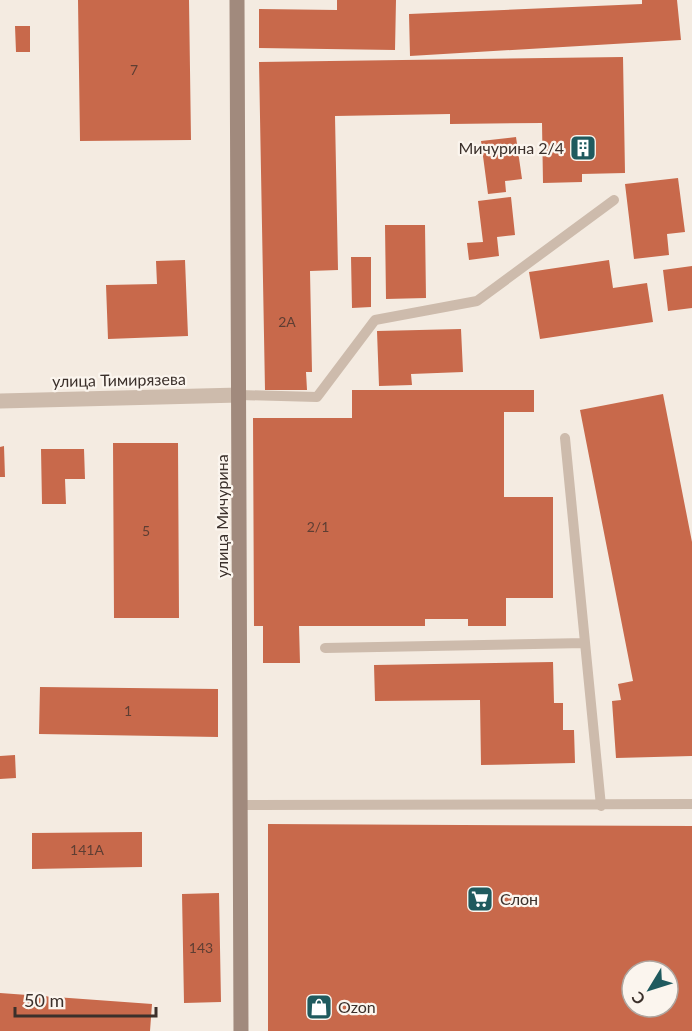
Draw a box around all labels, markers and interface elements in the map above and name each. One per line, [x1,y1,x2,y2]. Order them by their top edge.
house number: 7 [130,61,138,78]
building icon: Мичурина 2/4 [568,133,598,163]
place label: Мичурина 2/4 [459,138,564,157]
house number: 2А [278,313,296,330]
street label: улица Тимирязева [52,369,186,390]
street label: улица Мичурина [212,454,231,578]
house number: 2/1 [307,518,329,535]
house number: 5 [142,522,150,539]
house number: 1 [124,702,132,719]
house number: 141А [70,841,104,858]
supermarket icon: Слон [465,884,495,914]
place label: Слон [500,889,538,908]
house number: 143 [189,939,213,956]
north arrow [620,959,680,1019]
scale bar [15,980,156,1018]
text: С [627,988,649,1009]
text: 50 m [24,989,64,1011]
shop icon: Ozon [304,992,334,1022]
place label: Ozon [338,997,376,1016]

